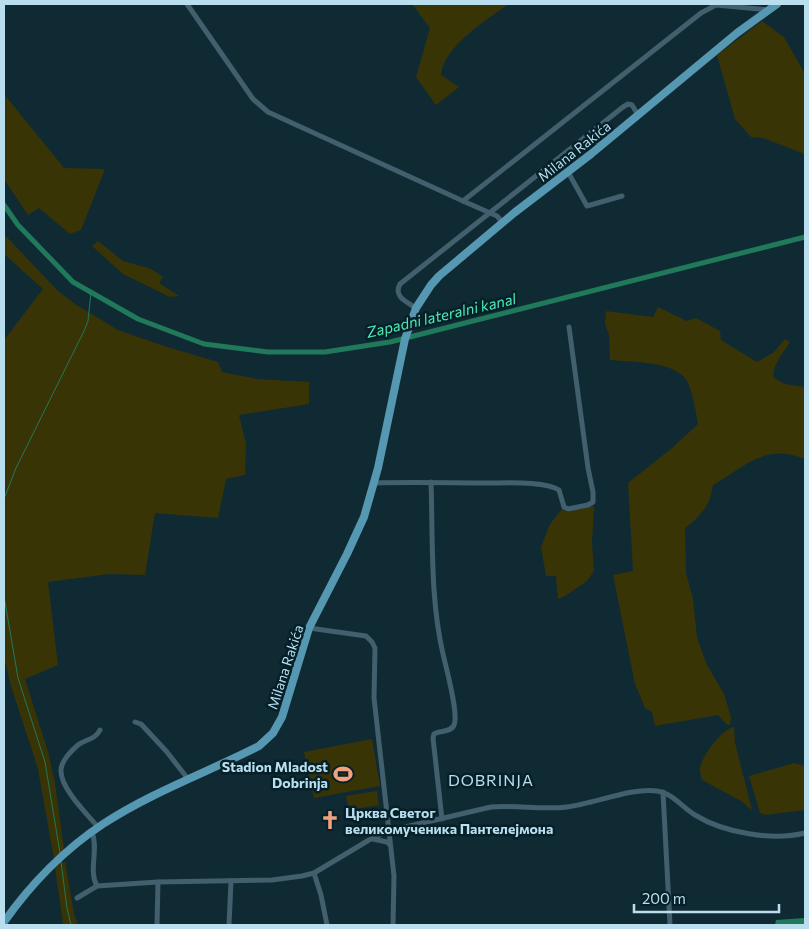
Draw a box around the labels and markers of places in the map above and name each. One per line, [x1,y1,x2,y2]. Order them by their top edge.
place label: Stadion Mladost Dobrinja [222,758,328,791]
sports icon: Stadion Mladost Dobrinja [332,763,354,785]
place label: Црква Светог великомученика Пантелејмона [345,804,553,837]
church icon: Црква Светог великомученика Пантелејмона [319,809,341,831]

